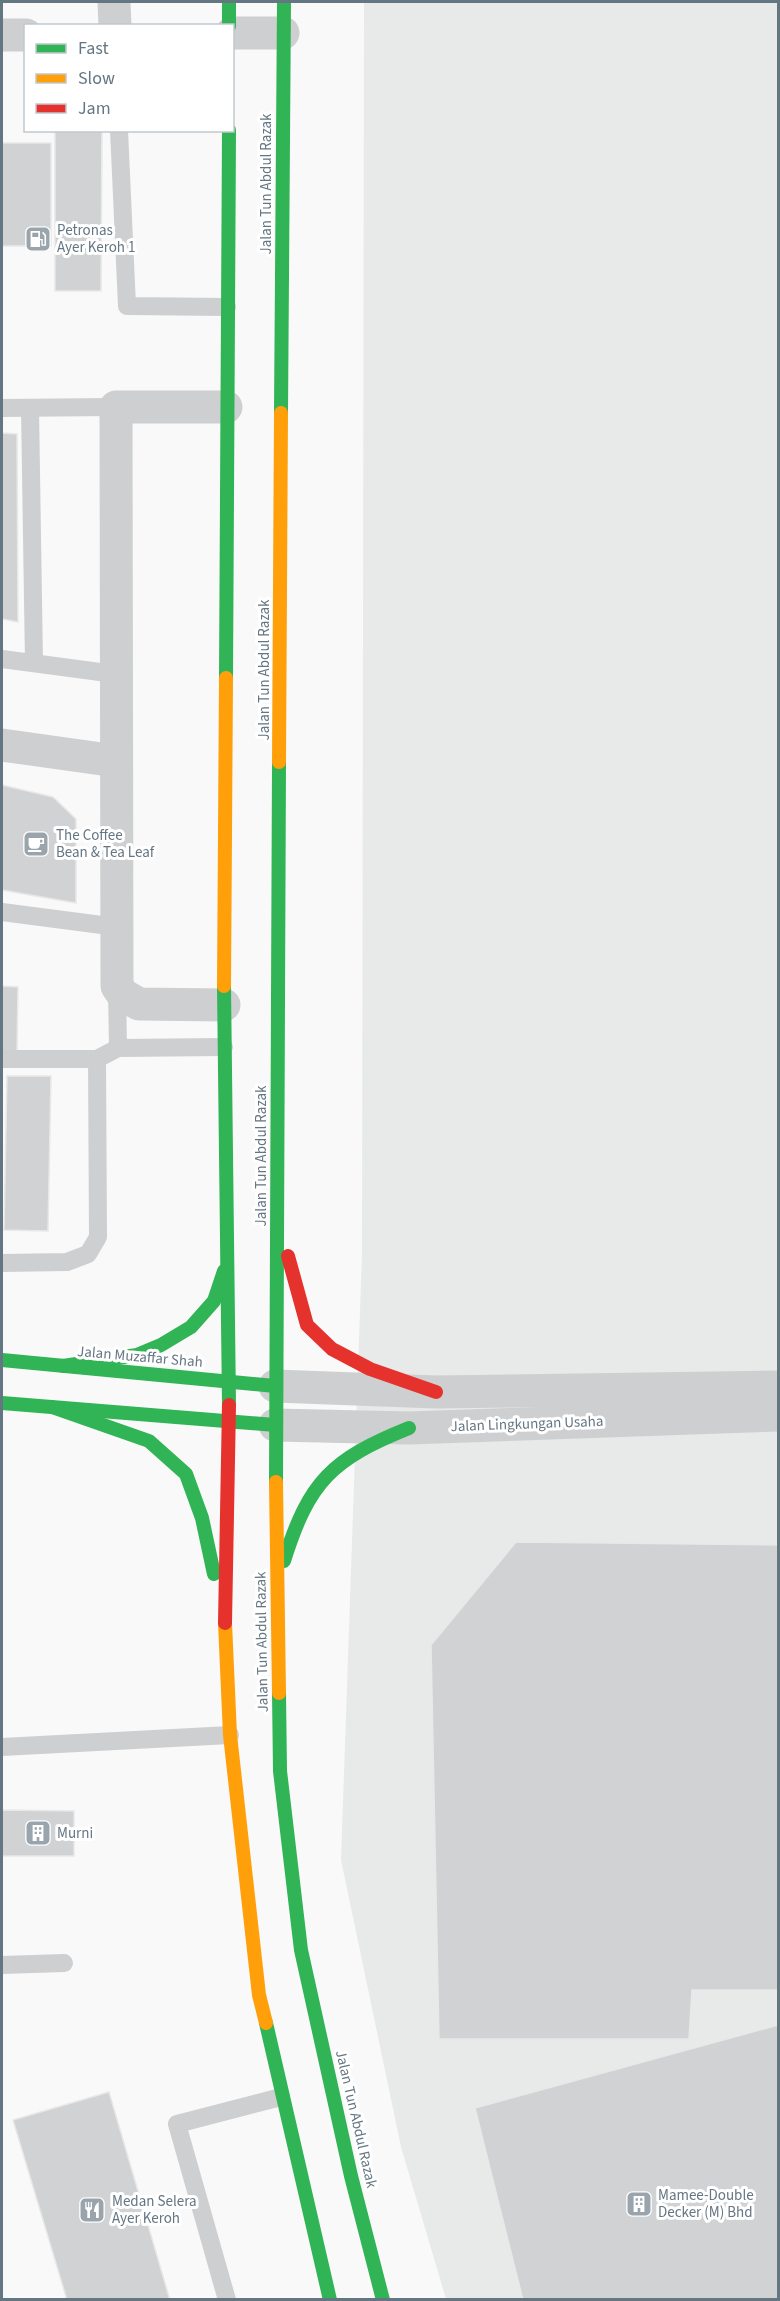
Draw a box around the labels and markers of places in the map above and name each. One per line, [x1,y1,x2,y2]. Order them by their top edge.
place label: Petronas Ayer Keroh 1 [57,220,135,258]
fuel station icon: Petronas Ayer Keroh 1 [23,224,53,254]
place label: The Coffee Bean & Tea Leaf [56,825,155,863]
cafe icon: The Coffee Bean & Tea Leaf [21,829,51,859]
building icon: Murni [23,1818,53,1848]
place label: Murni [57,1823,93,1844]
place label: Mamee-Double Decker (M) Bhd [658,2185,754,2223]
building icon: Mamee-Double Decker (M) Bhd [624,2189,654,2219]
place label: Medan Selera Ayer Keroh [112,2191,197,2229]
restaurant icon: Medan Selera Ayer Keroh [77,2195,107,2225]

